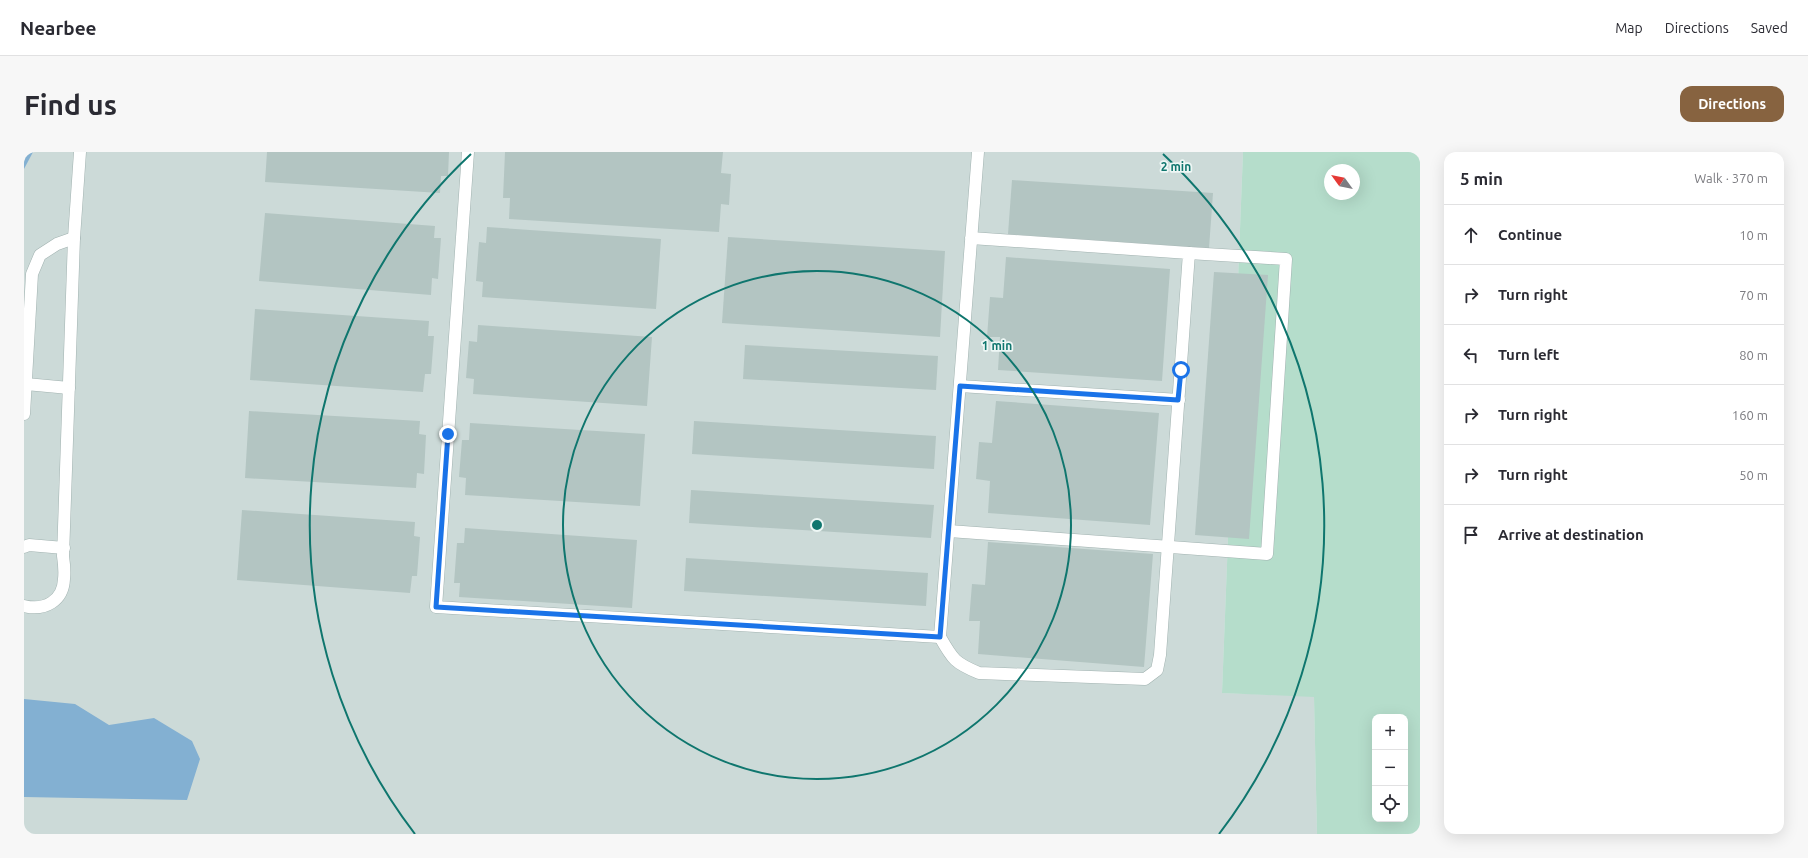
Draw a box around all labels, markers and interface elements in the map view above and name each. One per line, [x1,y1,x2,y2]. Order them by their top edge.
text: Nearbee [20,17,97,39]
text: Map [1615,20,1643,36]
text: Directions [1665,20,1729,36]
text: Saved [1751,20,1788,36]
button: Directions [1680,86,1784,122]
text: Find us [24,89,117,120]
text: 2 min [1161,160,1191,173]
north arrow [1324,164,1360,200]
text: 5 min [1460,169,1503,188]
text: Walk · 370 m [1694,171,1768,185]
icon: ahead [1460,224,1482,246]
text: Continue [1498,226,1562,243]
text: 10 m [1739,228,1768,242]
icon: right [1460,284,1482,306]
text: Turn right [1498,286,1568,303]
text: 70 m [1739,288,1768,302]
text: 1 min [982,339,1012,352]
icon: left [1460,344,1482,366]
text: Turn left [1498,346,1559,363]
text: 80 m [1739,348,1768,362]
route start [1172,361,1190,379]
icon: right [1460,404,1482,426]
text: Turn right [1498,406,1568,423]
text: 160 m [1732,408,1768,422]
route end [439,425,457,443]
icon: right [1460,464,1482,486]
text: Turn right [1498,466,1568,483]
text: 50 m [1739,468,1768,482]
centre of rings [810,518,824,532]
icon: arrive [1460,524,1482,546]
text: Arrive at destination [1498,526,1644,543]
map controls [1372,714,1408,822]
button: + [1372,714,1408,750]
button: − [1372,750,1408,786]
button: locate [1372,786,1408,822]

